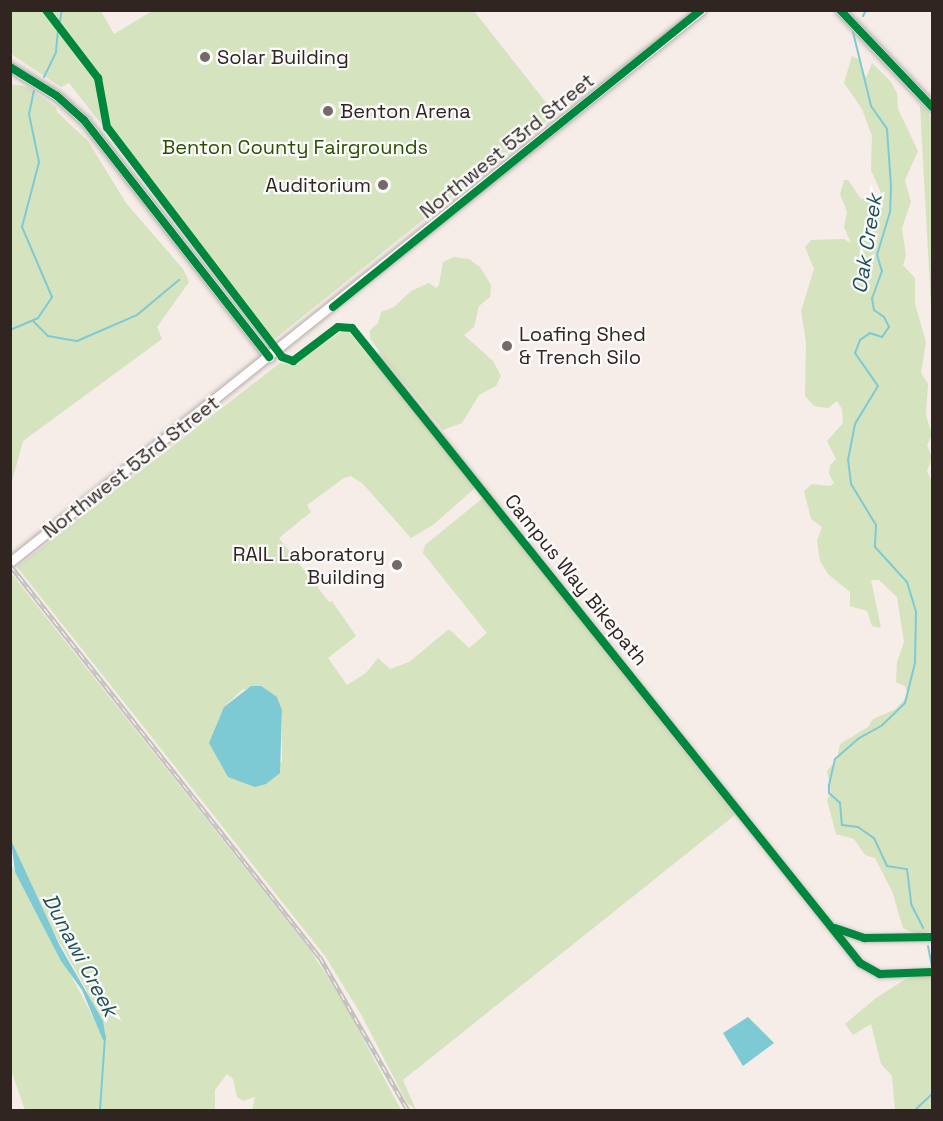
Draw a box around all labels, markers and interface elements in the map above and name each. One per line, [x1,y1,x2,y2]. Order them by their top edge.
place label: Solar Building [217,45,349,69]
marker: Solar Building [198,50,212,64]
street label: Northwest 53rd Street [415,68,599,224]
place label: Benton Arena [340,99,471,123]
marker: Benton Arena [321,104,335,118]
park label: Benton County Fairgrounds [162,135,428,159]
place label: Auditorium [265,173,371,197]
marker: Auditorium [376,178,390,192]
water label: Oak Creek [847,193,887,295]
place label: Loafing Shed & Trench Silo [519,322,646,369]
marker: Loafing Shed & Trench Silo [500,339,514,353]
street label: Northwest 53rd Street [38,391,224,543]
street label: Campus Way Bikepath [499,489,653,671]
place label: RAIL Laboratory Building [232,542,385,589]
marker: RAIL Laboratory Building [390,558,404,572]
water label: Dunawi Creek [37,889,123,1021]

